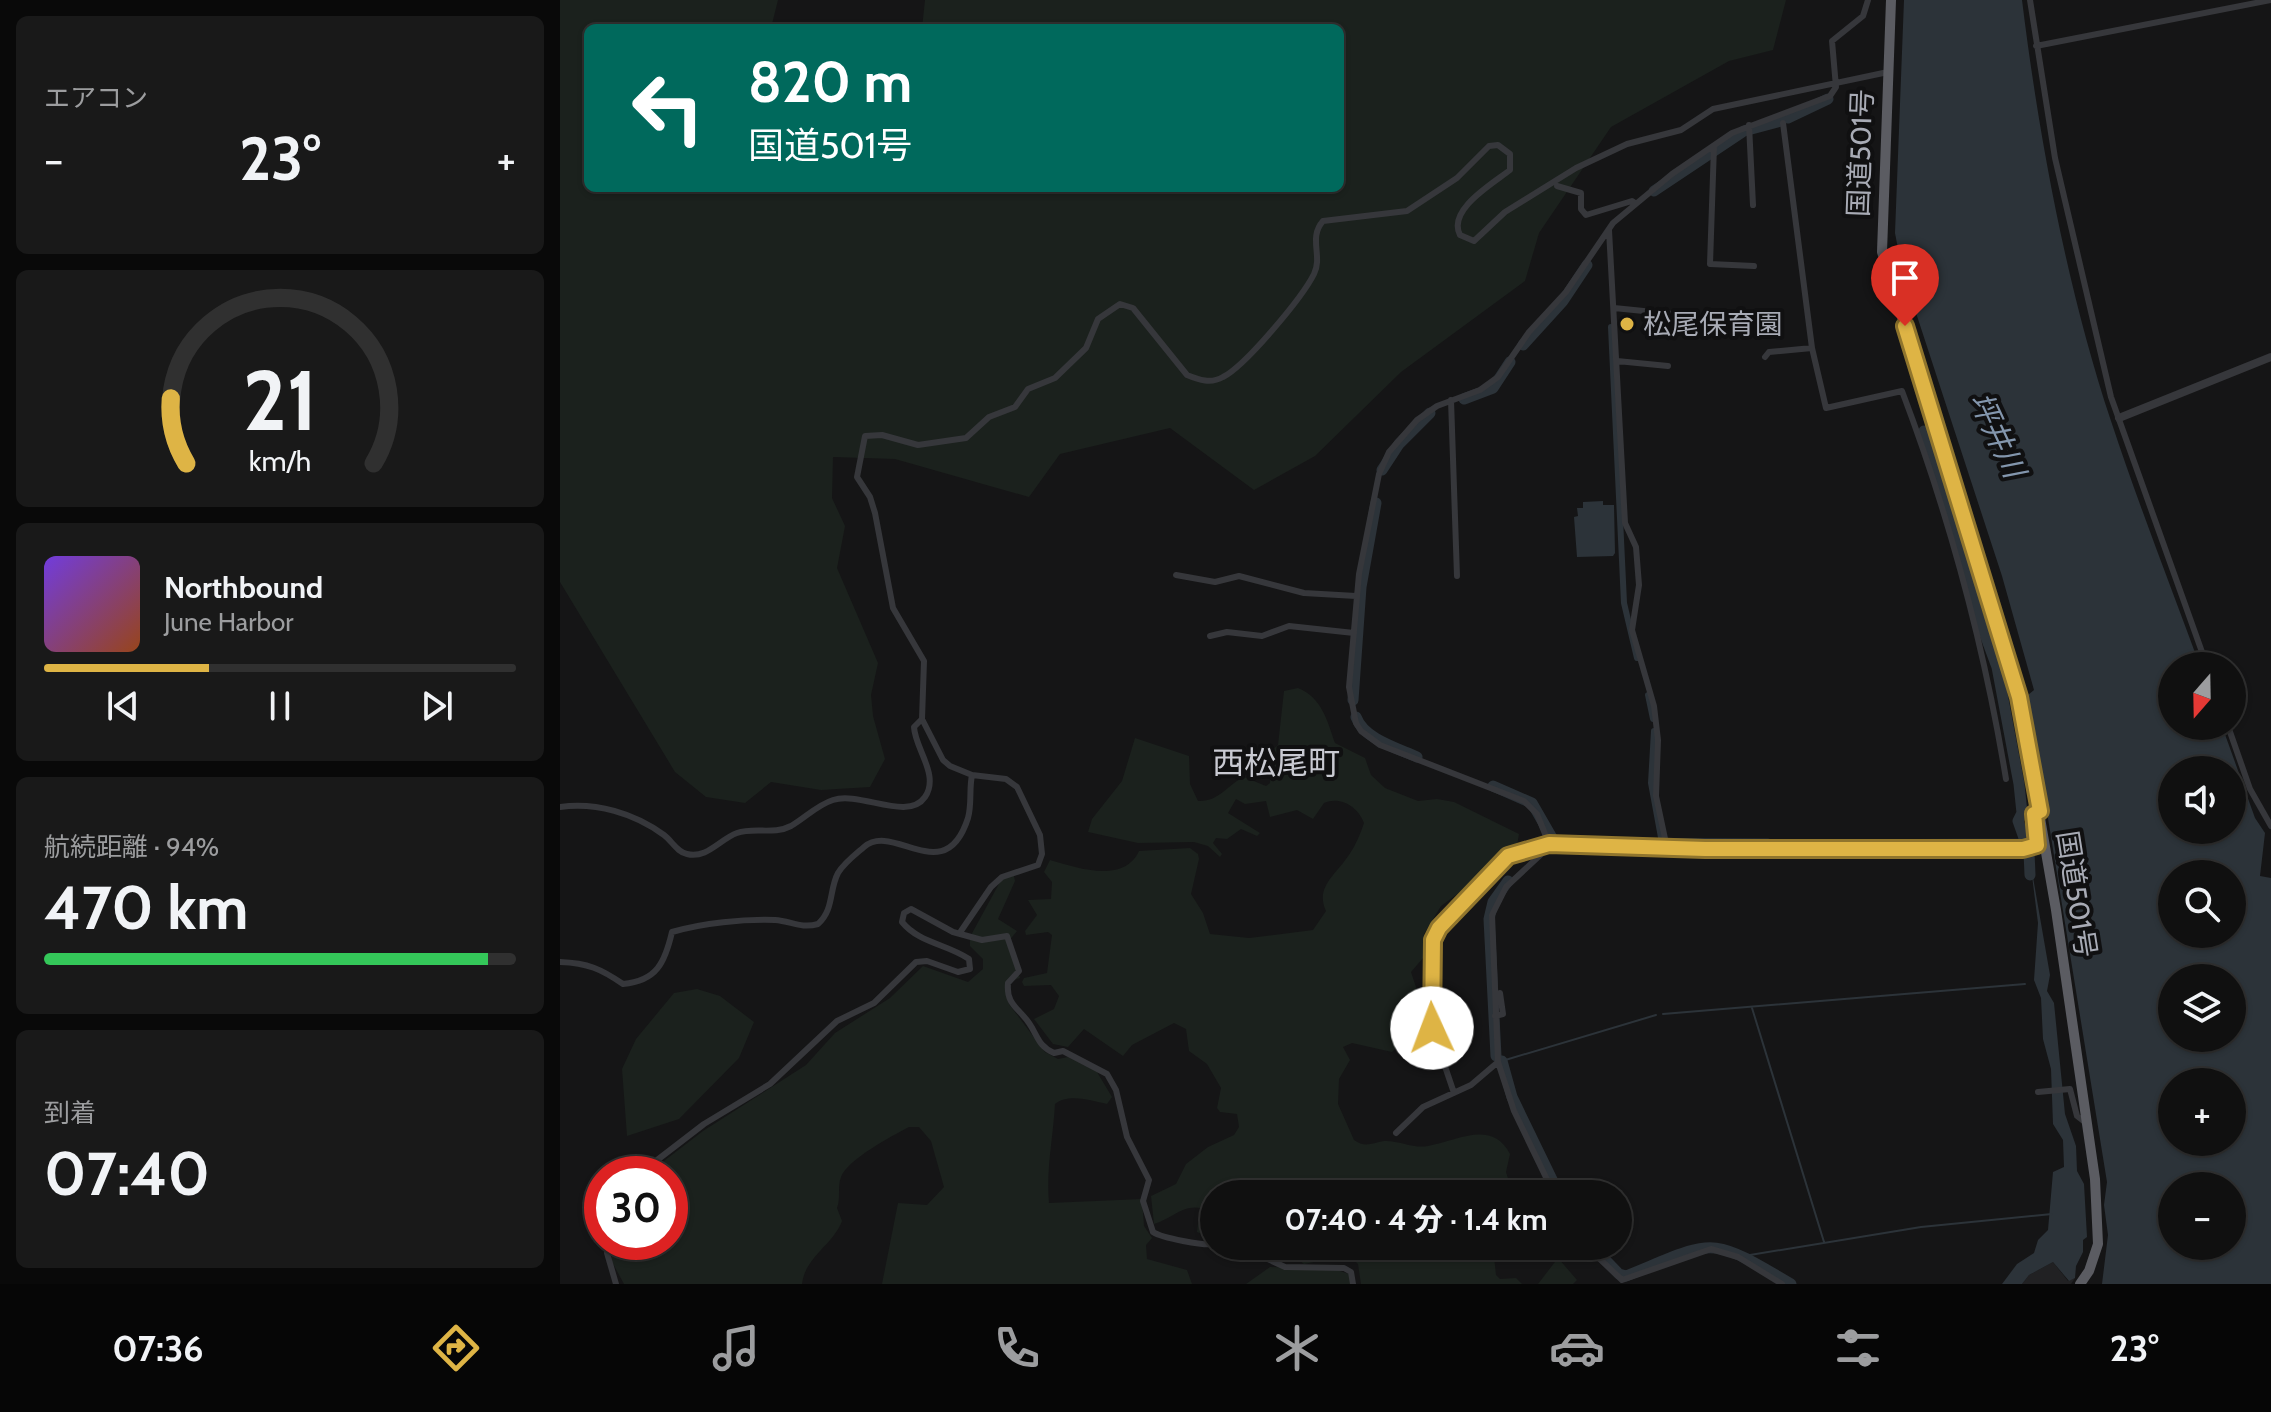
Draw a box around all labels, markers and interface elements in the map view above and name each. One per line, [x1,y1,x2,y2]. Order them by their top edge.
text: 820 m [748,48,912,116]
icon: left [616,56,720,160]
text: エアコン [44,82,148,114]
street label: 国道501号 [1841,89,1879,217]
text: 23° [239,122,321,195]
text: 国道501号 [748,123,912,167]
text: − [44,133,63,186]
text: + [497,133,516,186]
pin [1871,244,1939,326]
icon: arrive [1883,256,1927,300]
place label: 松尾保育園 [1643,307,1783,341]
marker: 松尾保育園 [1618,315,1636,333]
text: 21 [243,350,317,451]
water label: 坪井川 [1962,386,2035,486]
text: km/h [249,444,311,479]
text: Northbound [164,569,323,606]
text: June Harbor [164,606,293,638]
north arrow [2158,652,2246,740]
map controls [2158,652,2246,1260]
icon: previous [101,684,145,728]
icon: pause [258,684,302,728]
icon: next [415,684,459,728]
district label: 西松尾町 [1212,743,1340,782]
button: sound [2158,756,2246,844]
street label: 国道501号 [2050,828,2104,960]
text: 航続距離 · 94% [44,831,219,863]
button: search [2158,860,2246,948]
text: 470 km [44,871,248,944]
button: layers [2158,964,2246,1052]
position arrow [1390,986,1474,1070]
button: + [2158,1068,2246,1156]
text: 到着 [44,1097,96,1129]
text: 07:40 [44,1137,210,1210]
speed limit sign: 30 [584,1156,688,1260]
button: − [2158,1172,2246,1260]
text: 07:40 · 4 分 · 1.4 km [1285,1201,1547,1238]
icon: directions [428,1320,484,1376]
icon: music [708,1320,764,1376]
icon: phone [989,1320,1045,1376]
icon: climate [1269,1320,1325,1376]
icon: car [1549,1320,1605,1376]
icon: filters [1830,1320,1886,1376]
text: 07:36 [112,1326,204,1370]
text: 23° [2110,1326,2159,1370]

